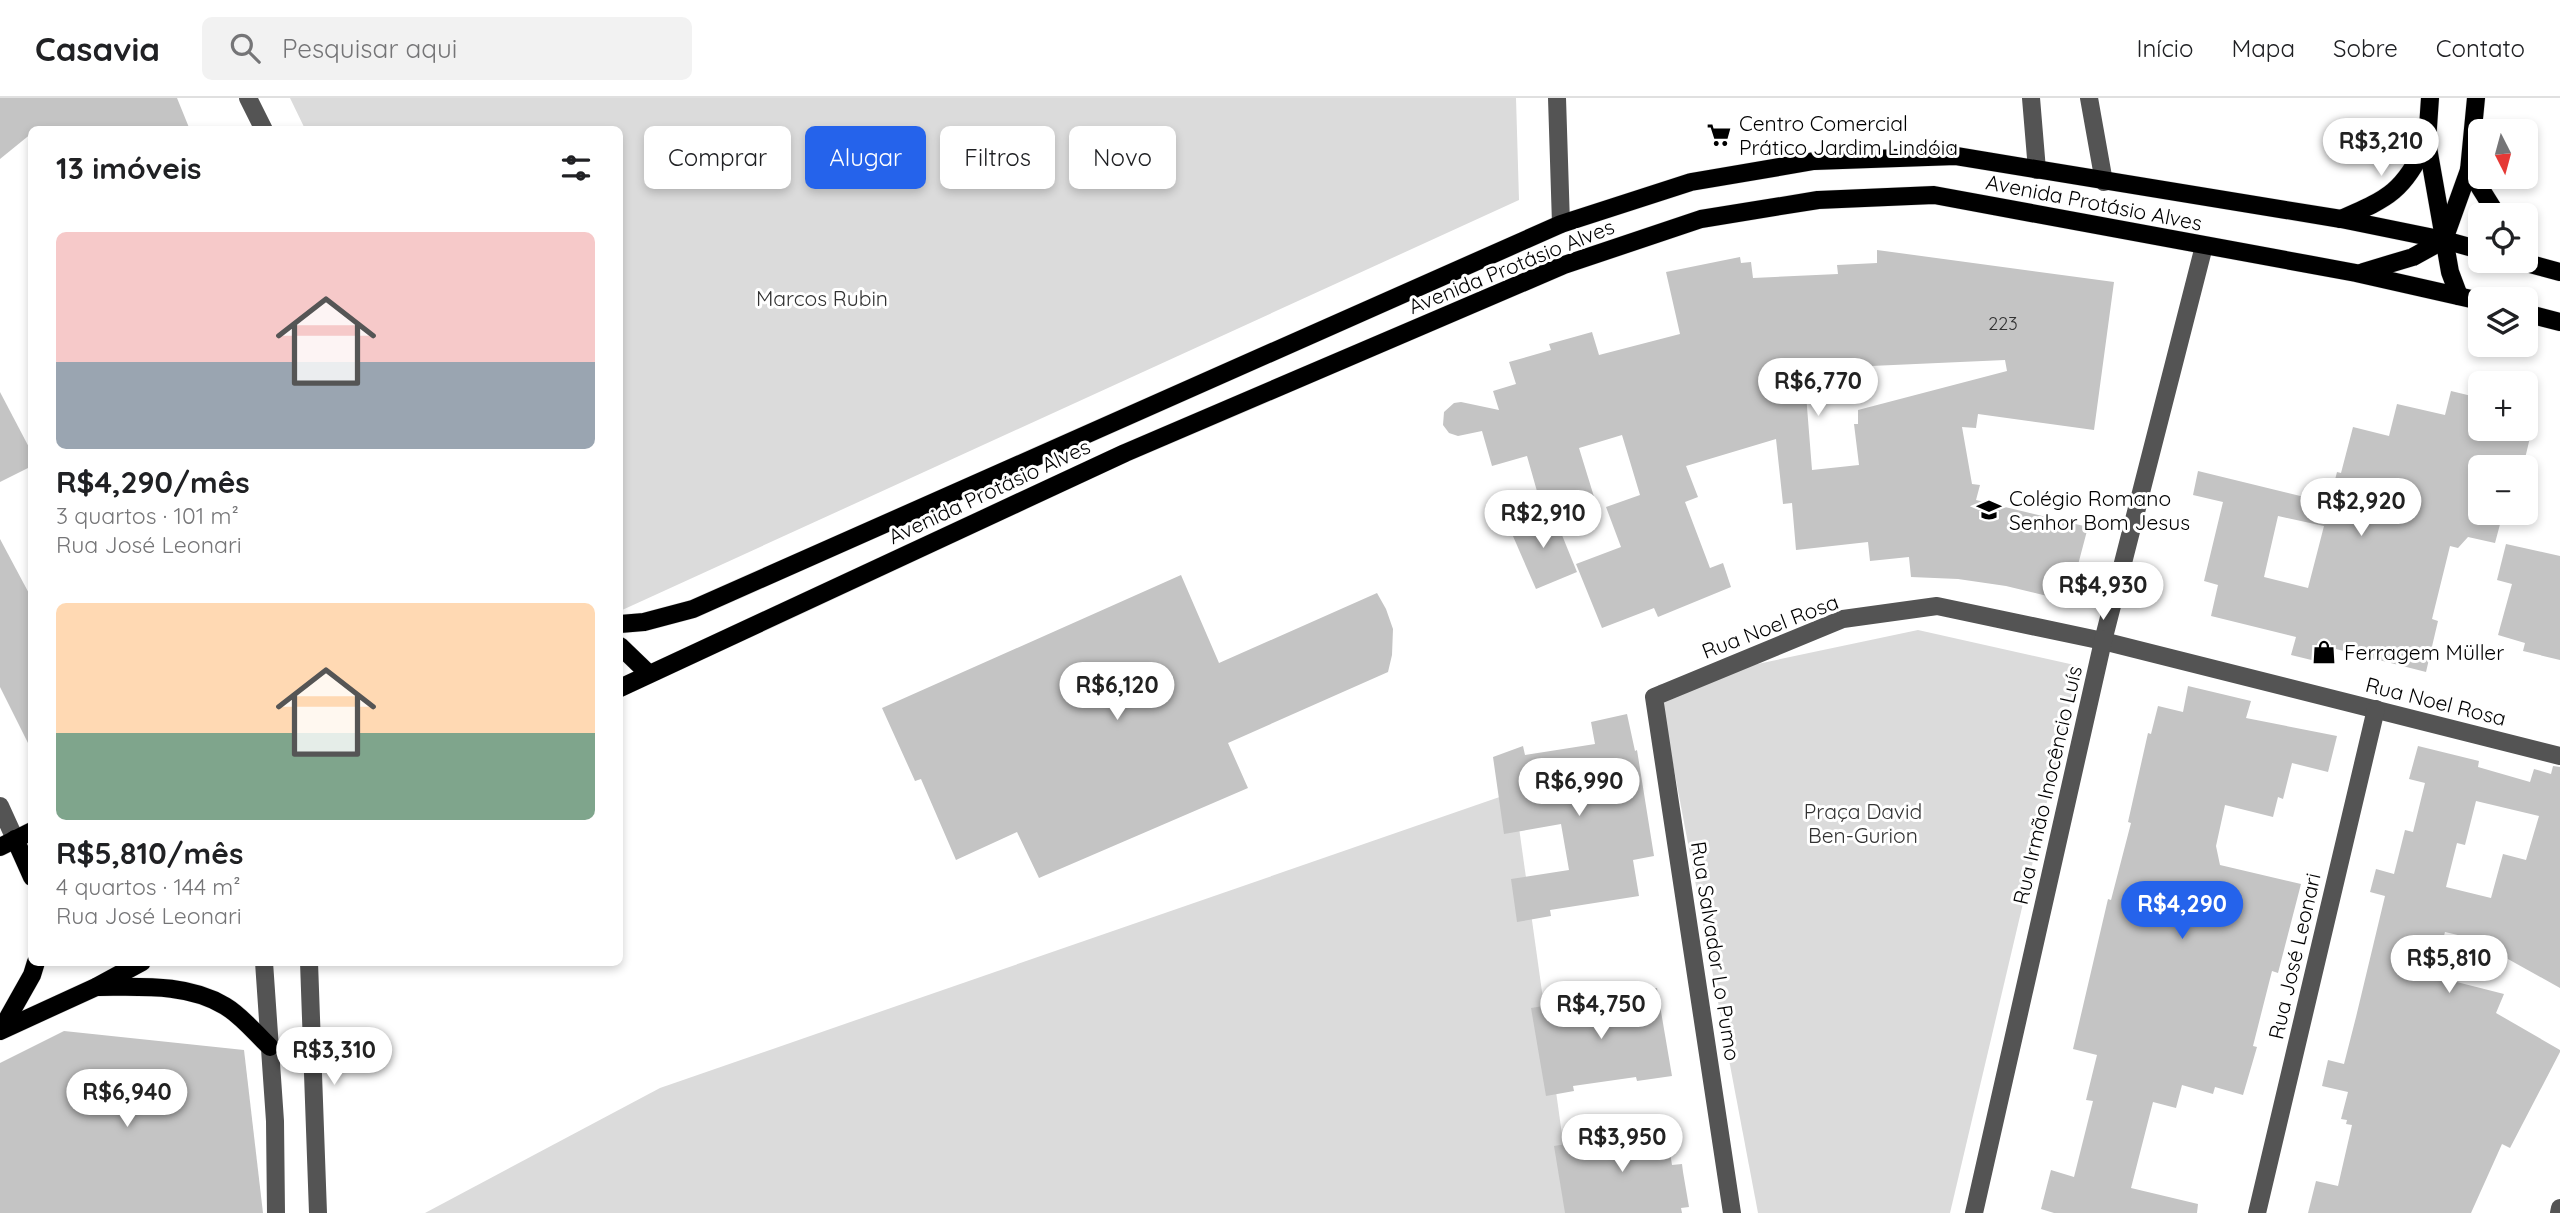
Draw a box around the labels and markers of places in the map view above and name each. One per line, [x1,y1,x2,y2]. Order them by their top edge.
place label: Centro Comercial Prático Jardim Lindóia [1739,110,1958,160]
pin: R$3,210 [2316,118,2446,178]
supermarket icon: Centro Comercial Prático Jardim Lindóia [1705,121,1733,149]
pin: R$6,770 [1753,358,1883,418]
pin: R$2,920 [2296,478,2426,538]
place label: Colégio Romano Senhor Bom Jesus [2009,485,2190,535]
pin: R$2,910 [1478,490,1608,550]
school or university icon: Colégio Romano Senhor Bom Jesus [1975,496,2003,524]
pin: R$4,930 [2038,562,2168,622]
shop icon: Ferragem Müller [2310,638,2338,666]
place label: Ferragem Müller [2344,639,2504,665]
pin: R$6,120 [1052,662,1182,722]
pin: R$6,990 [1514,758,1644,818]
pin: R$4,290 [2117,882,2247,941]
pin: R$5,810 [2384,936,2514,995]
pin: R$4,750 [1536,982,1666,1041]
pin: R$3,310 [269,1028,399,1087]
pin: R$6,940 [62,1070,192,1129]
pin: R$3,950 [1557,1114,1687,1174]

